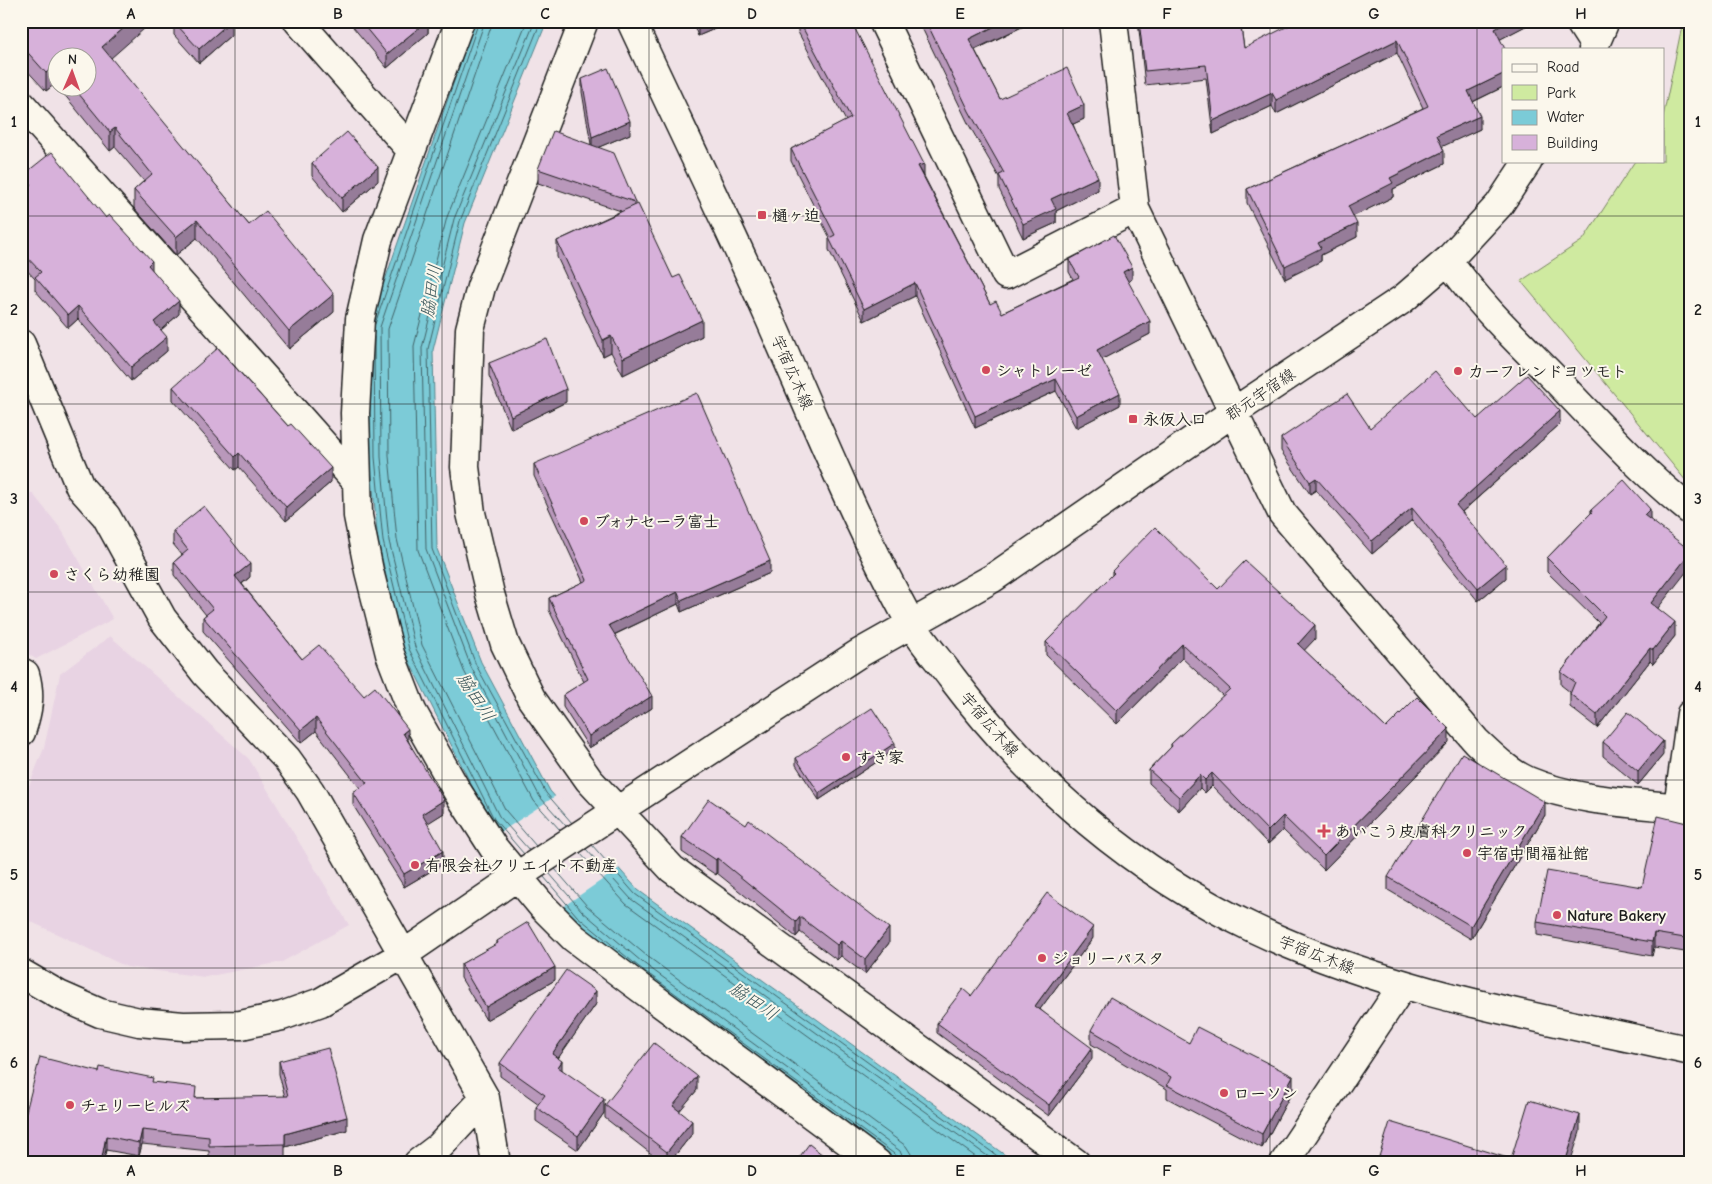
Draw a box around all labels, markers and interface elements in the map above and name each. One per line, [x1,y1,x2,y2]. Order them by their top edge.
text: A [127,5,136,23]
text: B [333,5,343,23]
text: C [540,5,550,23]
text: D [747,5,757,23]
text: E [955,5,965,23]
text: F [1162,5,1172,23]
text: G [1368,5,1380,23]
text: H [1575,5,1587,23]
north arrow [48,48,98,98]
legend [1502,48,1664,162]
text: N [68,51,77,68]
text: Road [1547,58,1579,76]
text: Park [1547,84,1576,102]
text: Water [1547,108,1584,126]
text: 1 [11,113,17,131]
text: 1 [1695,113,1701,131]
text: Building [1547,134,1598,152]
place label: 樋ヶ迫 [772,207,820,225]
marker: 樋ヶ迫 [756,209,768,221]
water label: 脇田川 [417,263,446,319]
text: 2 [10,301,18,319]
text: 2 [1694,301,1702,319]
street label: 宇宿広木線 [768,332,817,413]
place label: シャトレーゼ [996,362,1092,380]
place label: カーフレンドヨツモト [1468,363,1627,381]
marker: シャトレーゼ [980,364,992,376]
street label: 郡元宇宿線 [1222,365,1299,425]
marker: カーフレンドヨツモト [1452,365,1464,377]
place label: 永仮入口 [1143,411,1207,429]
marker: 永仮入口 [1127,413,1139,425]
text: 3 [10,490,18,508]
text: 3 [1694,490,1702,508]
place label: ブォナセーラ富士 [594,513,719,531]
marker: ブォナセーラ富士 [578,515,590,527]
place label: さくら幼稚園 [64,566,160,584]
marker: さくら幼稚園 [48,568,60,580]
water label: 脇田川 [452,669,499,726]
text: 4 [10,678,18,696]
text: 4 [1694,678,1702,696]
street label: 宇宿広木線 [956,689,1022,761]
place label: すき家 [856,749,904,767]
marker: すき家 [840,751,852,763]
place label: あいこう皮膚科クリニック [1335,823,1527,841]
marker: あいこう皮膚科クリニック [1317,824,1331,838]
place label: 宇宿中間福祉館 [1477,845,1589,863]
marker: 宇宿中間福祉館 [1461,847,1473,859]
place label: 有限会社クリエイト不動産 [425,857,617,875]
marker: 有限会社クリエイト不動産 [409,859,421,871]
text: 5 [10,866,18,884]
text: 5 [1694,866,1702,884]
place label: Nature Bakery [1567,907,1666,925]
marker: Nature Bakery [1551,909,1563,921]
street label: 宇宿広木線 [1276,932,1357,978]
place label: ジョリーパスタ [1052,950,1164,968]
marker: ジョリーパスタ [1036,952,1048,964]
water label: 脇田川 [725,978,782,1025]
text: 6 [10,1054,18,1072]
text: 6 [1694,1054,1702,1072]
place label: ローソン [1234,1085,1298,1103]
marker: ローソン [1218,1087,1230,1099]
place label: チェリーヒルズ [80,1097,190,1115]
marker: チェリーヒルズ [64,1099,76,1111]
text: A [127,1162,136,1180]
text: B [333,1162,343,1180]
text: C [540,1162,550,1180]
text: D [747,1162,757,1180]
text: E [955,1162,965,1180]
text: F [1162,1162,1172,1180]
text: G [1368,1162,1380,1180]
text: H [1575,1162,1587,1180]

